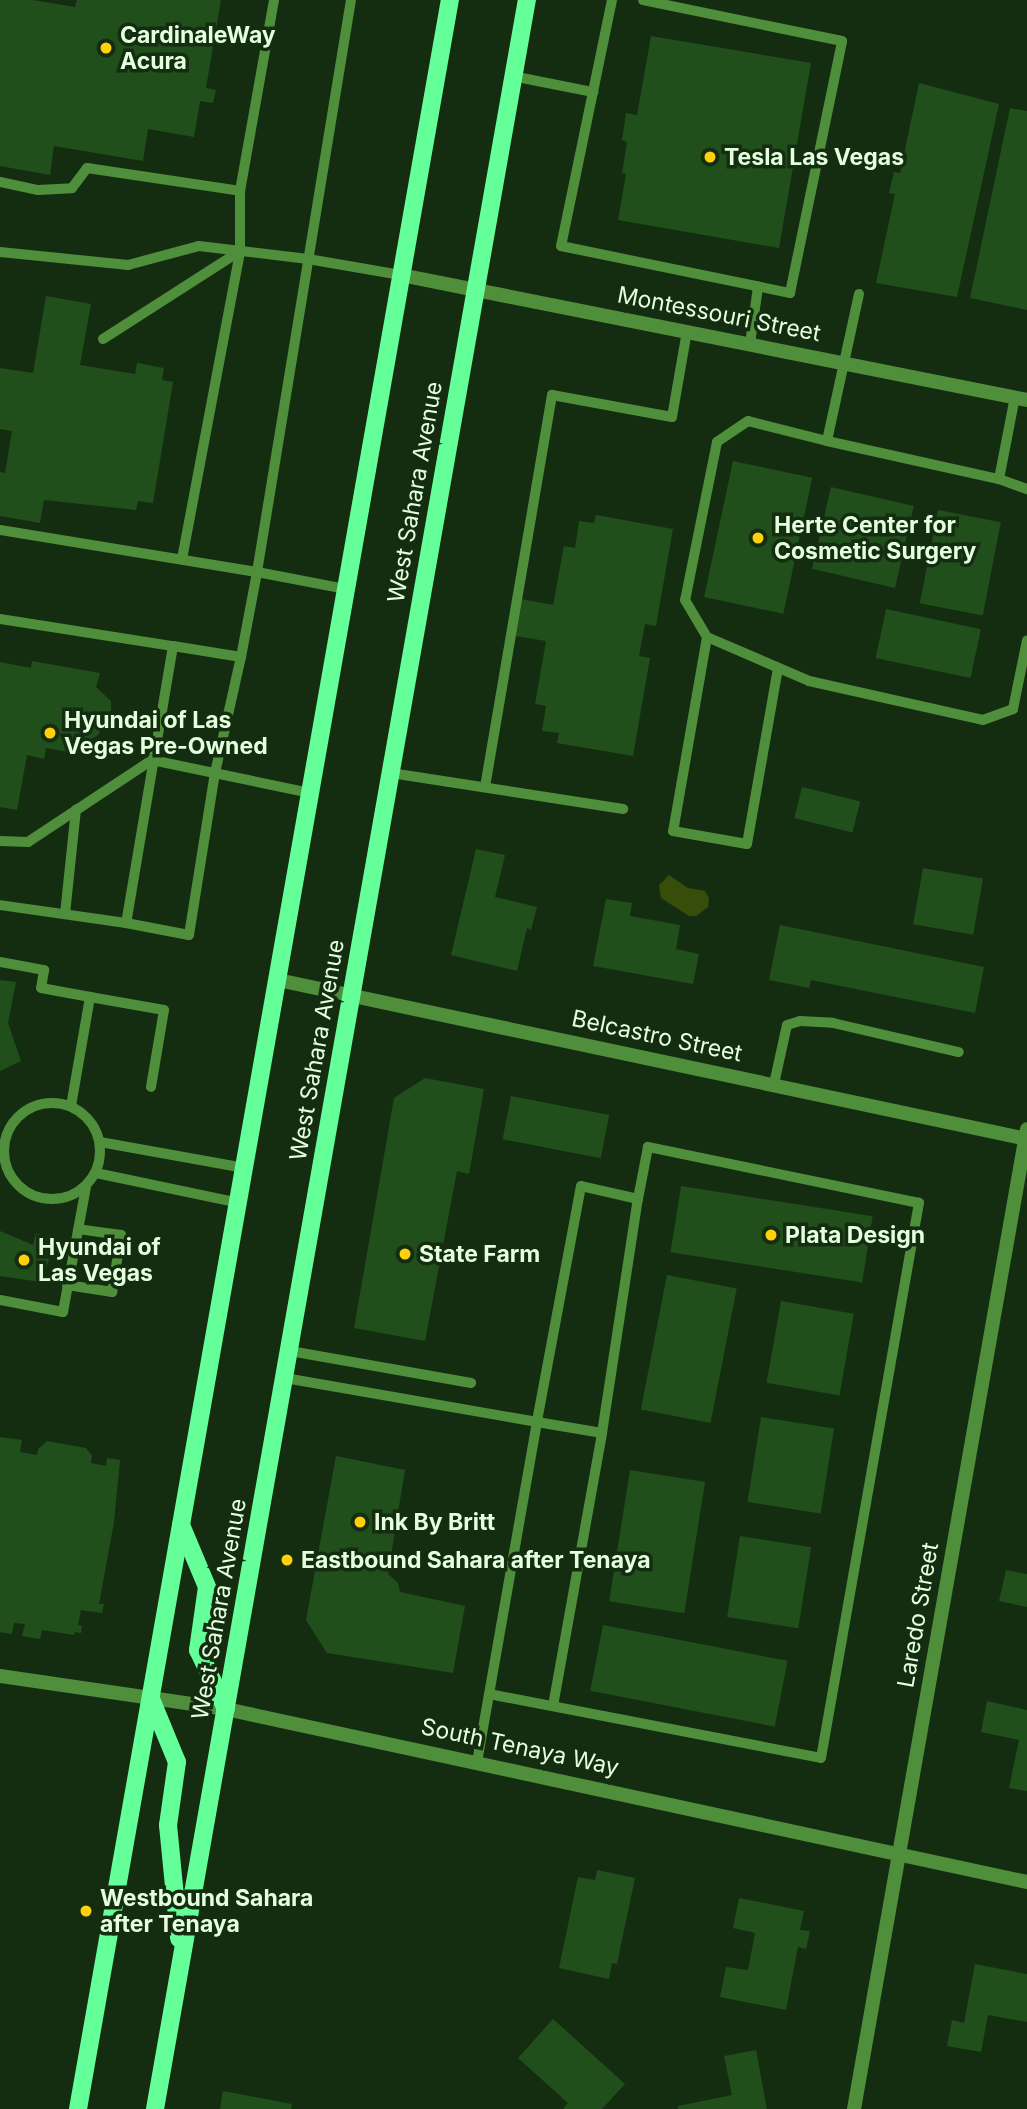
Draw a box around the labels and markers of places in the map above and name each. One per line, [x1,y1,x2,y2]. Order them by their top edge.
place label: CardinaleWay Acura [120,21,276,75]
marker: CardinaleWay Acura [98,40,114,56]
place label: Tesla Las Vegas [724,143,904,171]
marker: Tesla Las Vegas [702,149,718,165]
place label: Herte Center for Cosmetic Surgery [774,511,976,565]
marker: Herte Center for Cosmetic Surgery [748,528,768,548]
place label: Hyundai of Las Vegas Pre-Owned [64,706,268,760]
marker: Hyundai of Las Vegas Pre-Owned [42,725,58,741]
place label: Plata Design [785,1221,925,1249]
marker: Plata Design [763,1227,779,1243]
place label: Hyundai of Las Vegas [38,1233,161,1287]
place label: State Farm [419,1240,540,1268]
marker: State Farm [397,1246,413,1262]
marker: Hyundai of Las Vegas [16,1252,32,1268]
place label: Ink By Britt [374,1508,495,1536]
marker: Ink By Britt [352,1514,368,1530]
place label: Eastbound Sahara after Tenaya [301,1546,651,1574]
marker: Eastbound Sahara after Tenaya [279,1552,295,1568]
place label: Westbound Sahara after Tenaya [100,1884,313,1938]
marker: Westbound Sahara after Tenaya [78,1903,94,1919]

